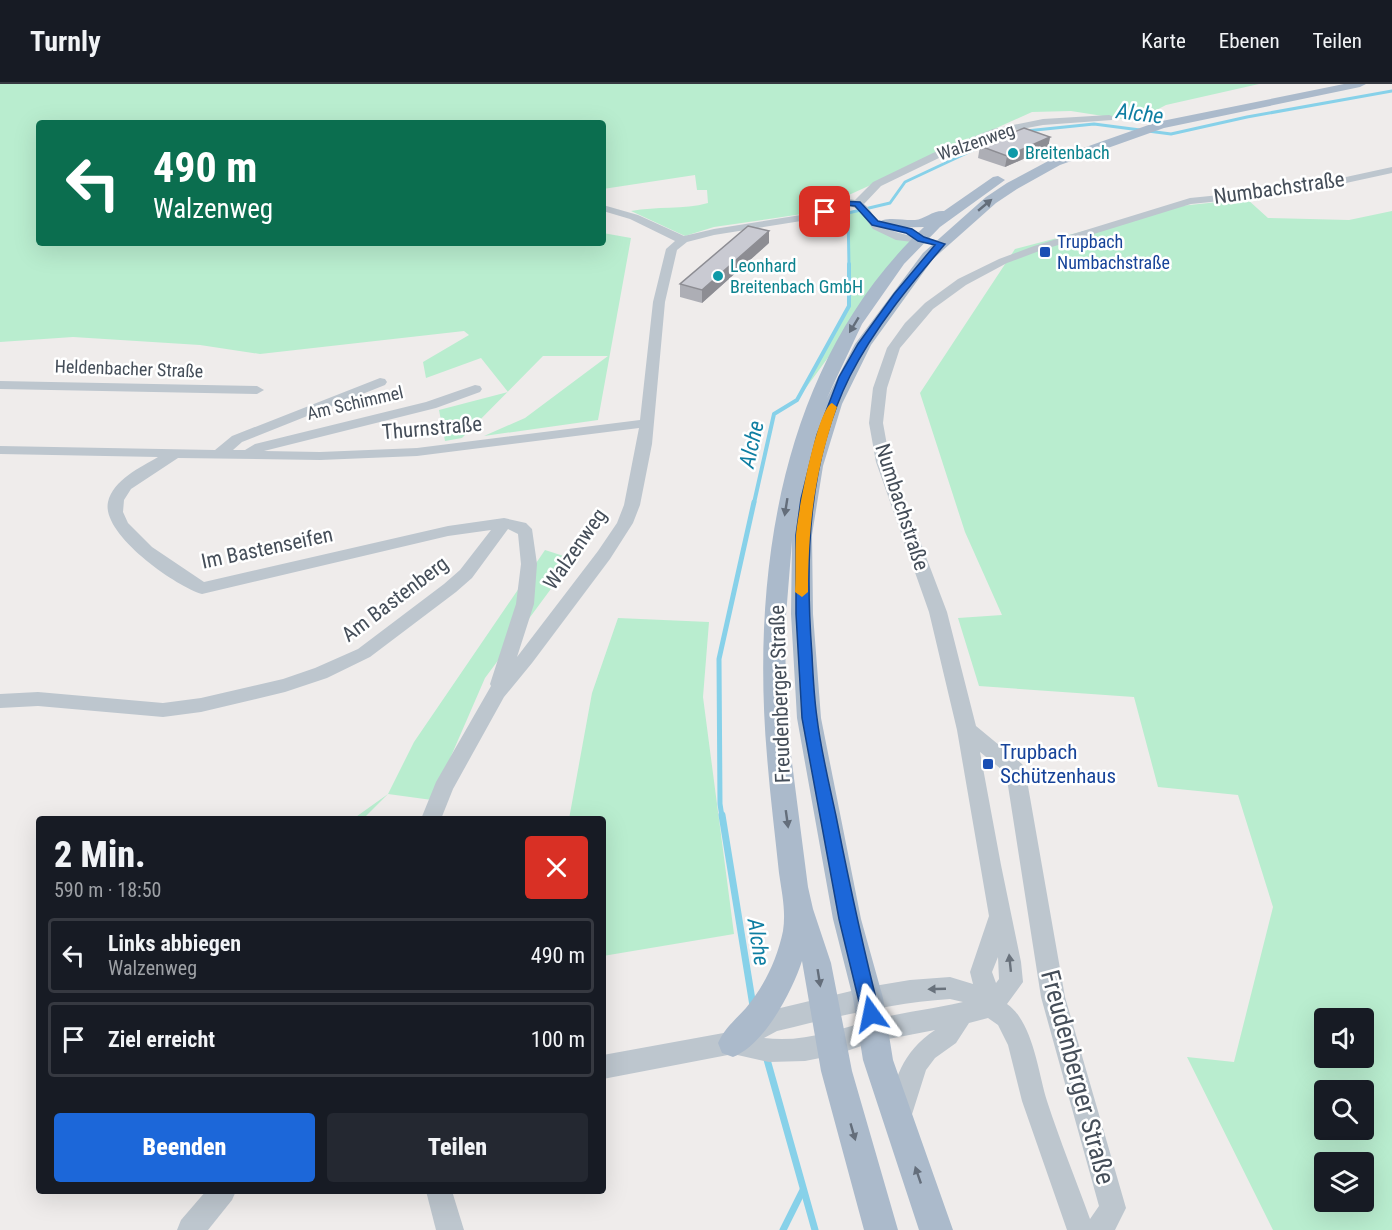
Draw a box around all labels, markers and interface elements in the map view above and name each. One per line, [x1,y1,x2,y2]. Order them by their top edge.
text: Turnly [30,25,101,58]
text: Karte [1141,29,1186,53]
text: Ebenen [1219,29,1280,53]
text: Teilen [1313,29,1362,53]
water label: Alche [1114,98,1165,129]
street label: Walzenweg [935,119,1017,164]
place label: Breitenbach [1025,142,1110,163]
text: 490 m [153,143,258,192]
icon: left [54,144,132,222]
marker: Breitenbach [1006,146,1020,160]
street label: Numbachstraße [1212,167,1346,209]
pin [799,186,850,237]
text: Walzenweg [153,193,273,225]
icon: arrive [808,195,841,228]
one-way arrow [977,199,993,212]
place label: Trupbach Numbachstraße [1057,231,1170,273]
marker: Trupbach Numbachstraße [1038,245,1052,259]
place label: Leonhard Breitenbach GmbH [730,255,863,297]
marker: Leonhard Breitenbach GmbH [711,269,725,283]
one-way arrow [848,317,859,333]
street label: Heldenbacher Straße [54,355,204,382]
street label: Am Schimmel [305,381,405,424]
street label: Thurnstraße [381,412,483,444]
water label: Alche [734,418,769,471]
street label: Numbachstraße [870,441,934,574]
one-way arrow [782,498,791,517]
street label: Walzenweg [538,504,612,594]
street label: Im Bastenseifen [199,522,335,574]
street label: Am Bastenberg [337,551,453,647]
street label: Freudenberger Straße [765,604,795,783]
place label: Trupbach Schützenhaus [1000,740,1116,788]
marker: Trupbach Schützenhaus [981,757,995,771]
one-way arrow [782,809,791,828]
text: 2 Min. [54,834,146,876]
button: close [525,836,588,899]
text: 590 m · 18:50 [54,878,161,902]
water label: Alche [742,916,775,967]
text: Links abbiegen [108,931,241,956]
icon: left [57,939,90,972]
text: 490 m [531,943,585,968]
one-way arrow [1005,954,1015,973]
text: Walzenweg [108,956,197,980]
street label: Freudenberger Straße [1035,967,1121,1187]
one-way arrow [815,969,824,988]
position arrow [839,982,903,1046]
one-way arrow [928,984,947,993]
map controls [1314,1008,1374,1212]
button: sound [1314,1008,1374,1068]
icon: arrive [57,1023,90,1056]
text: Ziel erreicht [108,1027,215,1052]
text: 100 m [531,1027,585,1052]
button: search [1314,1080,1374,1140]
button: Beenden [54,1113,315,1182]
button: Teilen [327,1113,588,1182]
one-way arrow [849,1122,859,1141]
button: layers [1314,1152,1374,1212]
one-way arrow [912,1166,922,1184]

